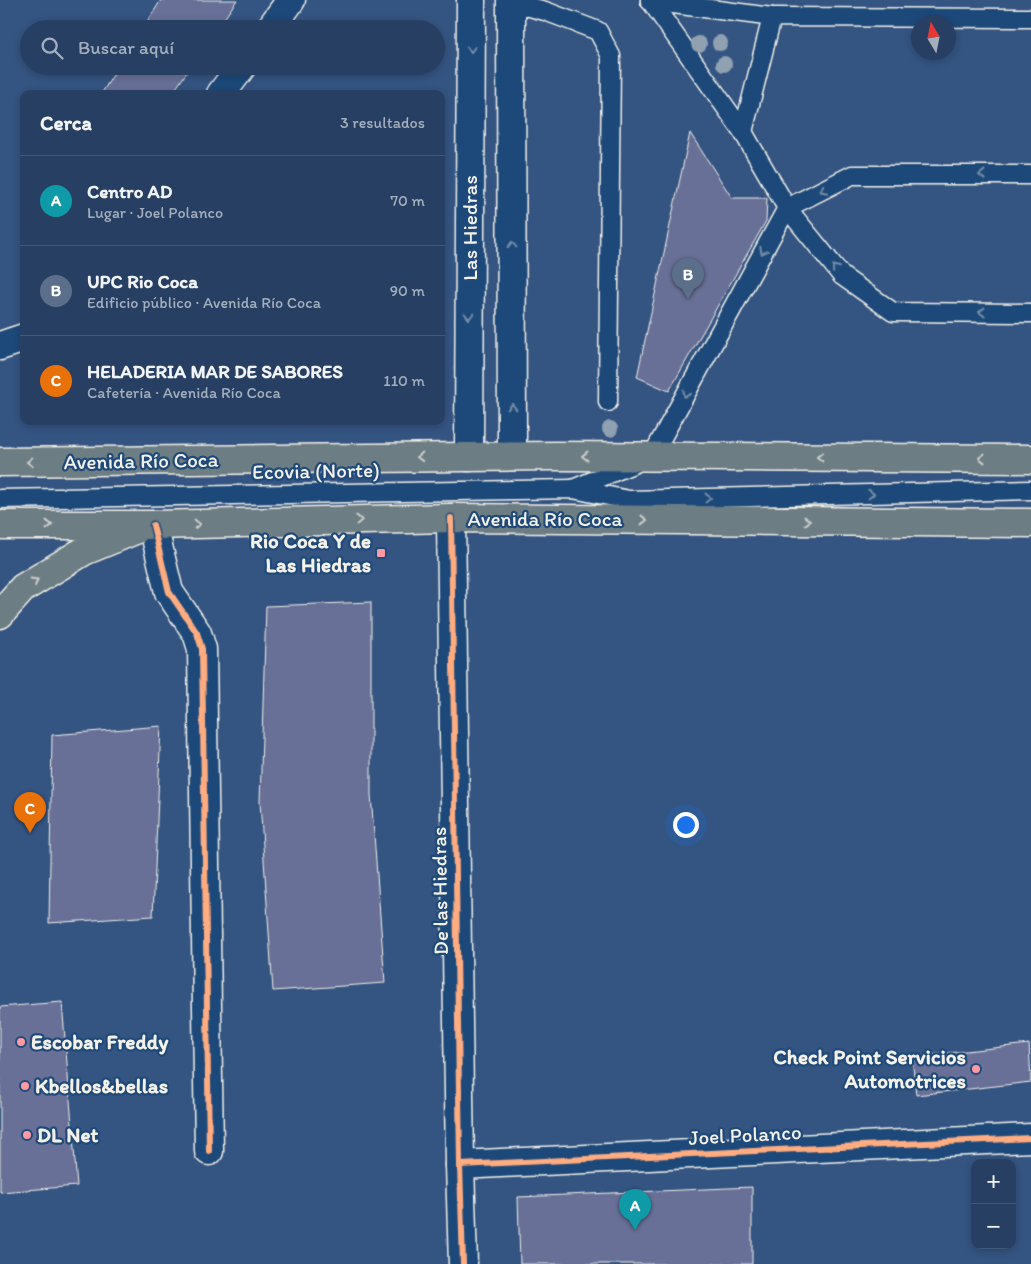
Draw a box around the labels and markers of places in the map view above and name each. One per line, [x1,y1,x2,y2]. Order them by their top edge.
pin: B [672,258,704,299]
place label: Rio Coca Y de Las Hiedras [250,528,371,577]
marker: Rio Coca Y de Las Hiedras [375,547,387,559]
pin: C [14,792,46,833]
place label: Escobar Freddy [31,1029,168,1055]
marker: Escobar Freddy [15,1036,27,1048]
place label: Check Point Servicios Automotrices [773,1044,966,1093]
marker: Check Point Servicios Automotrices [970,1063,982,1075]
place label: Kbellos&bellas [35,1073,168,1098]
marker: Kbellos&bellas [19,1080,31,1092]
place label: DL Net [37,1122,98,1147]
marker: DL Net [21,1129,33,1141]
pin: A [619,1189,651,1230]

